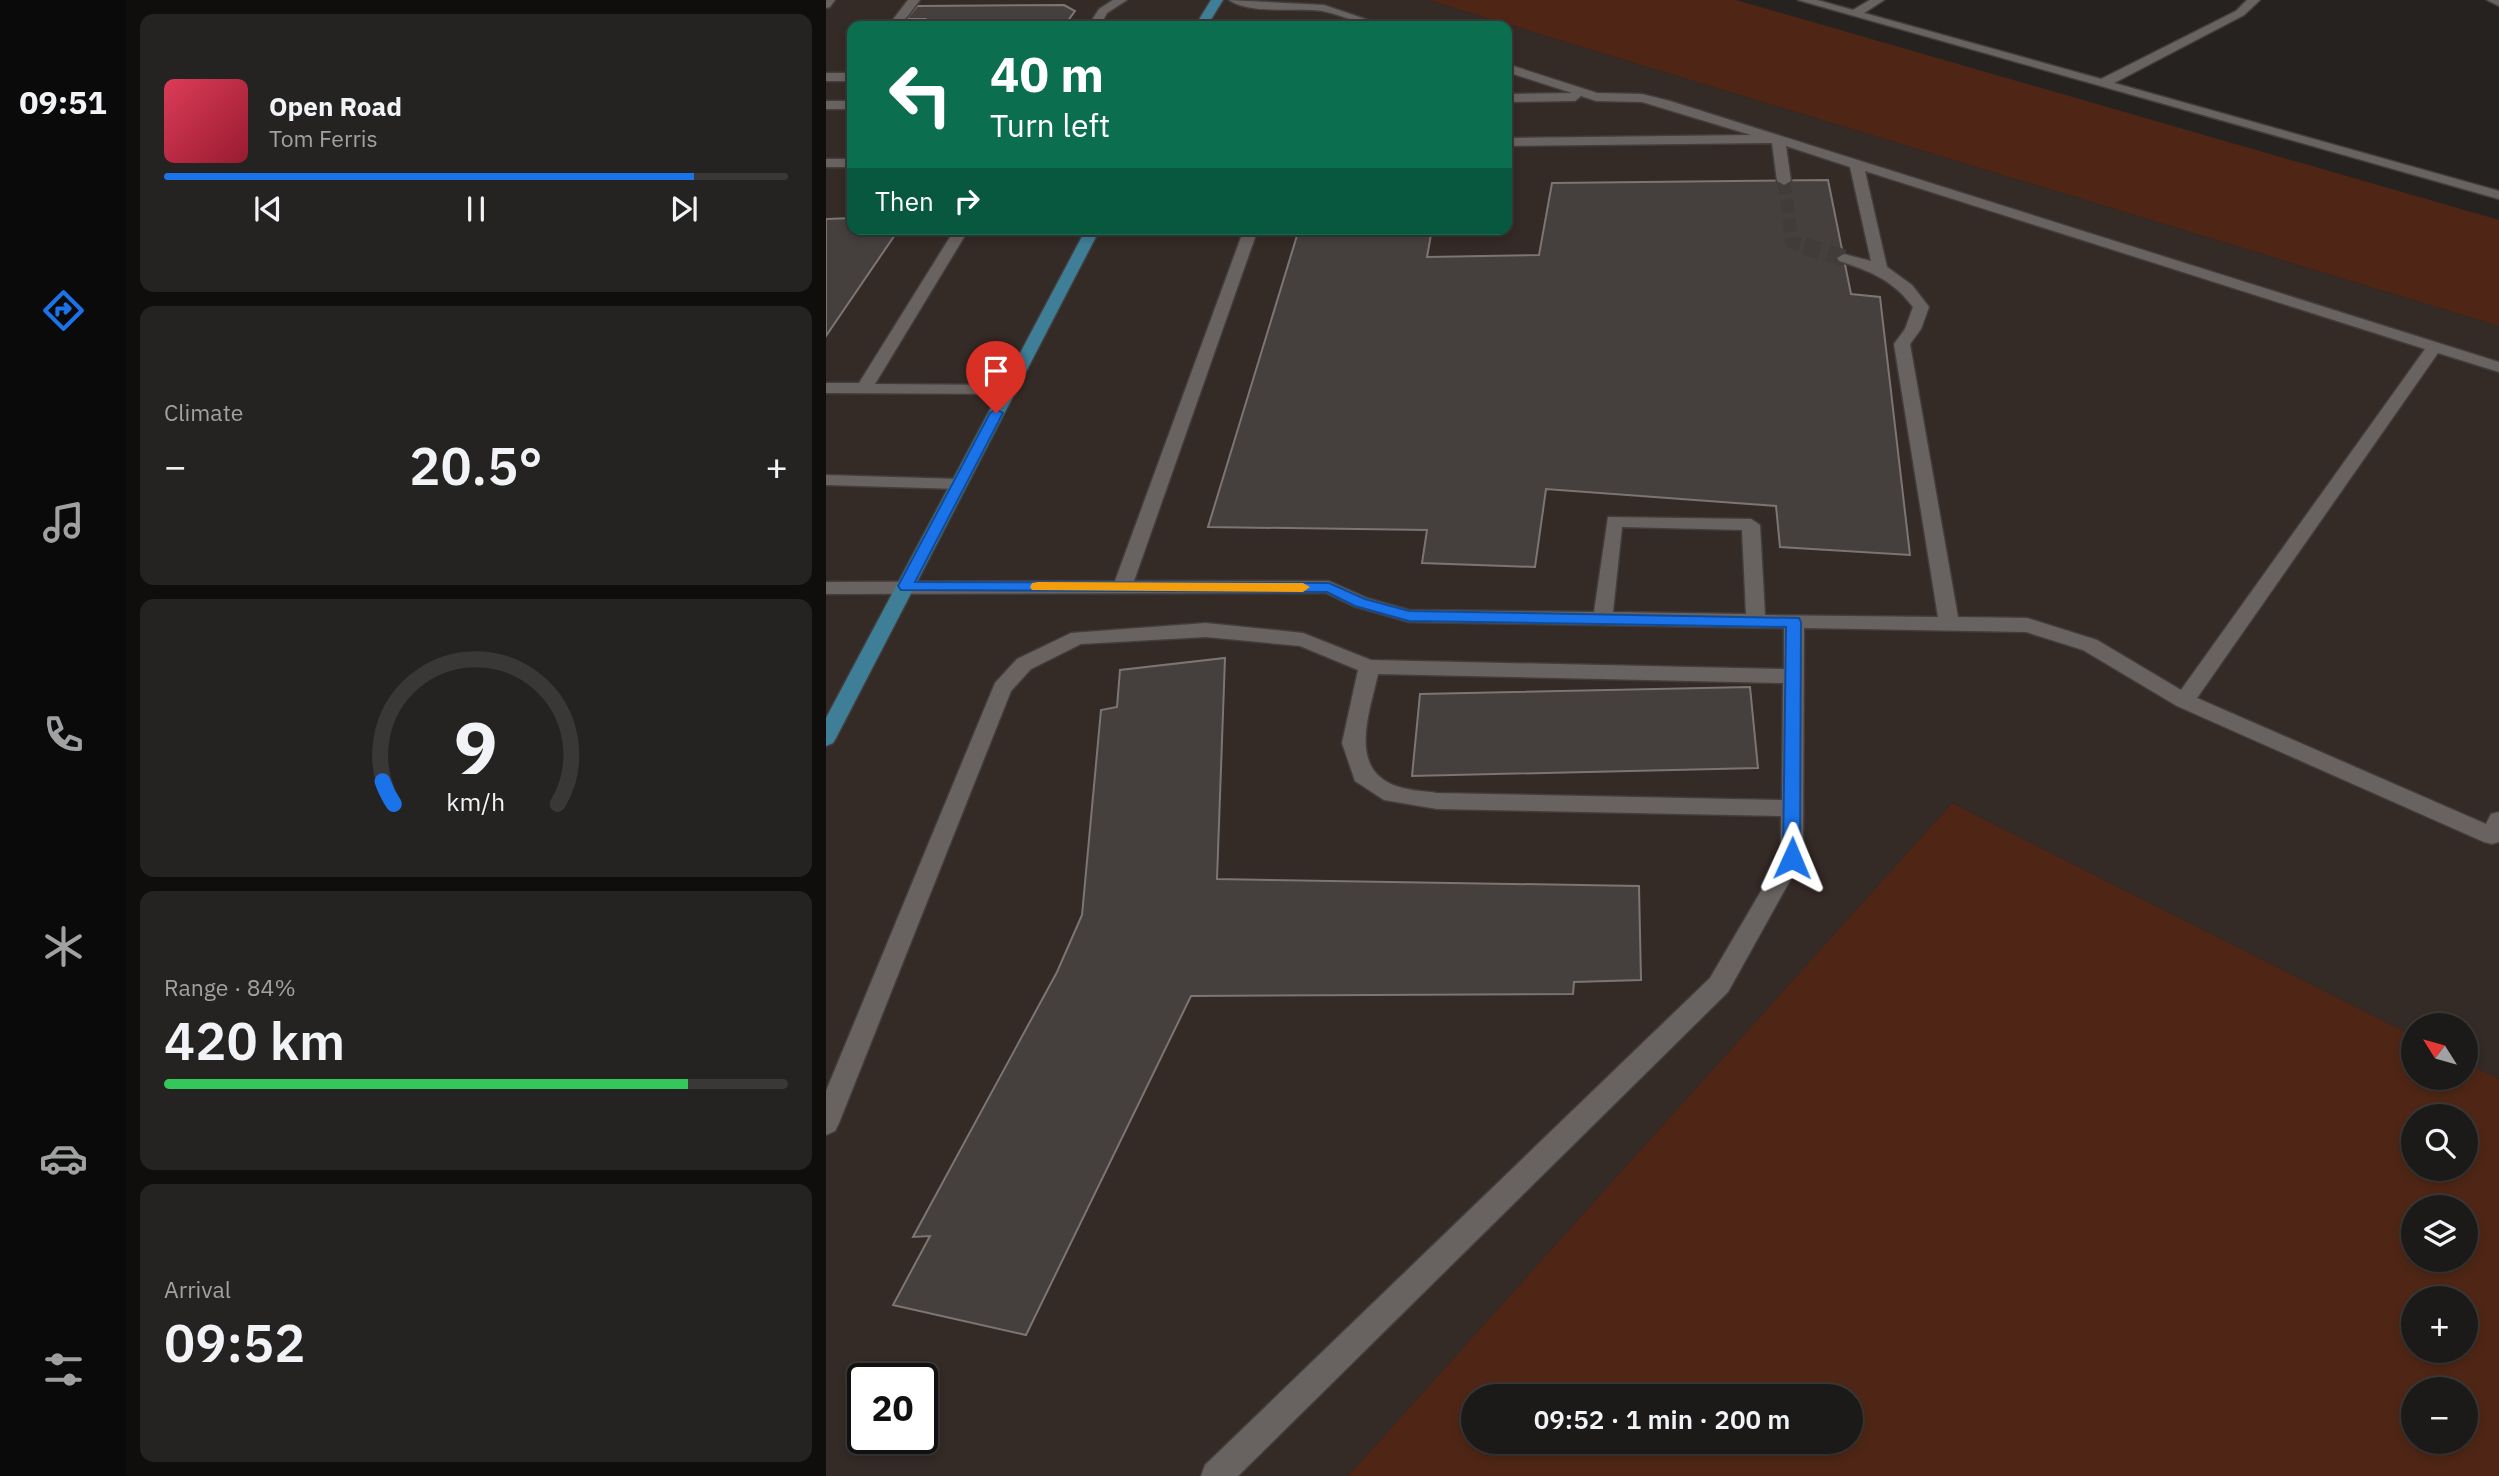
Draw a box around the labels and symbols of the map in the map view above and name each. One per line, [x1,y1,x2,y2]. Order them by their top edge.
pin [966,341,1026,413]
position arrow [1755,821,1829,895]
north arrow [2401,1013,2478,1090]
speed limit sign: 20 [847,1363,938,1454]

